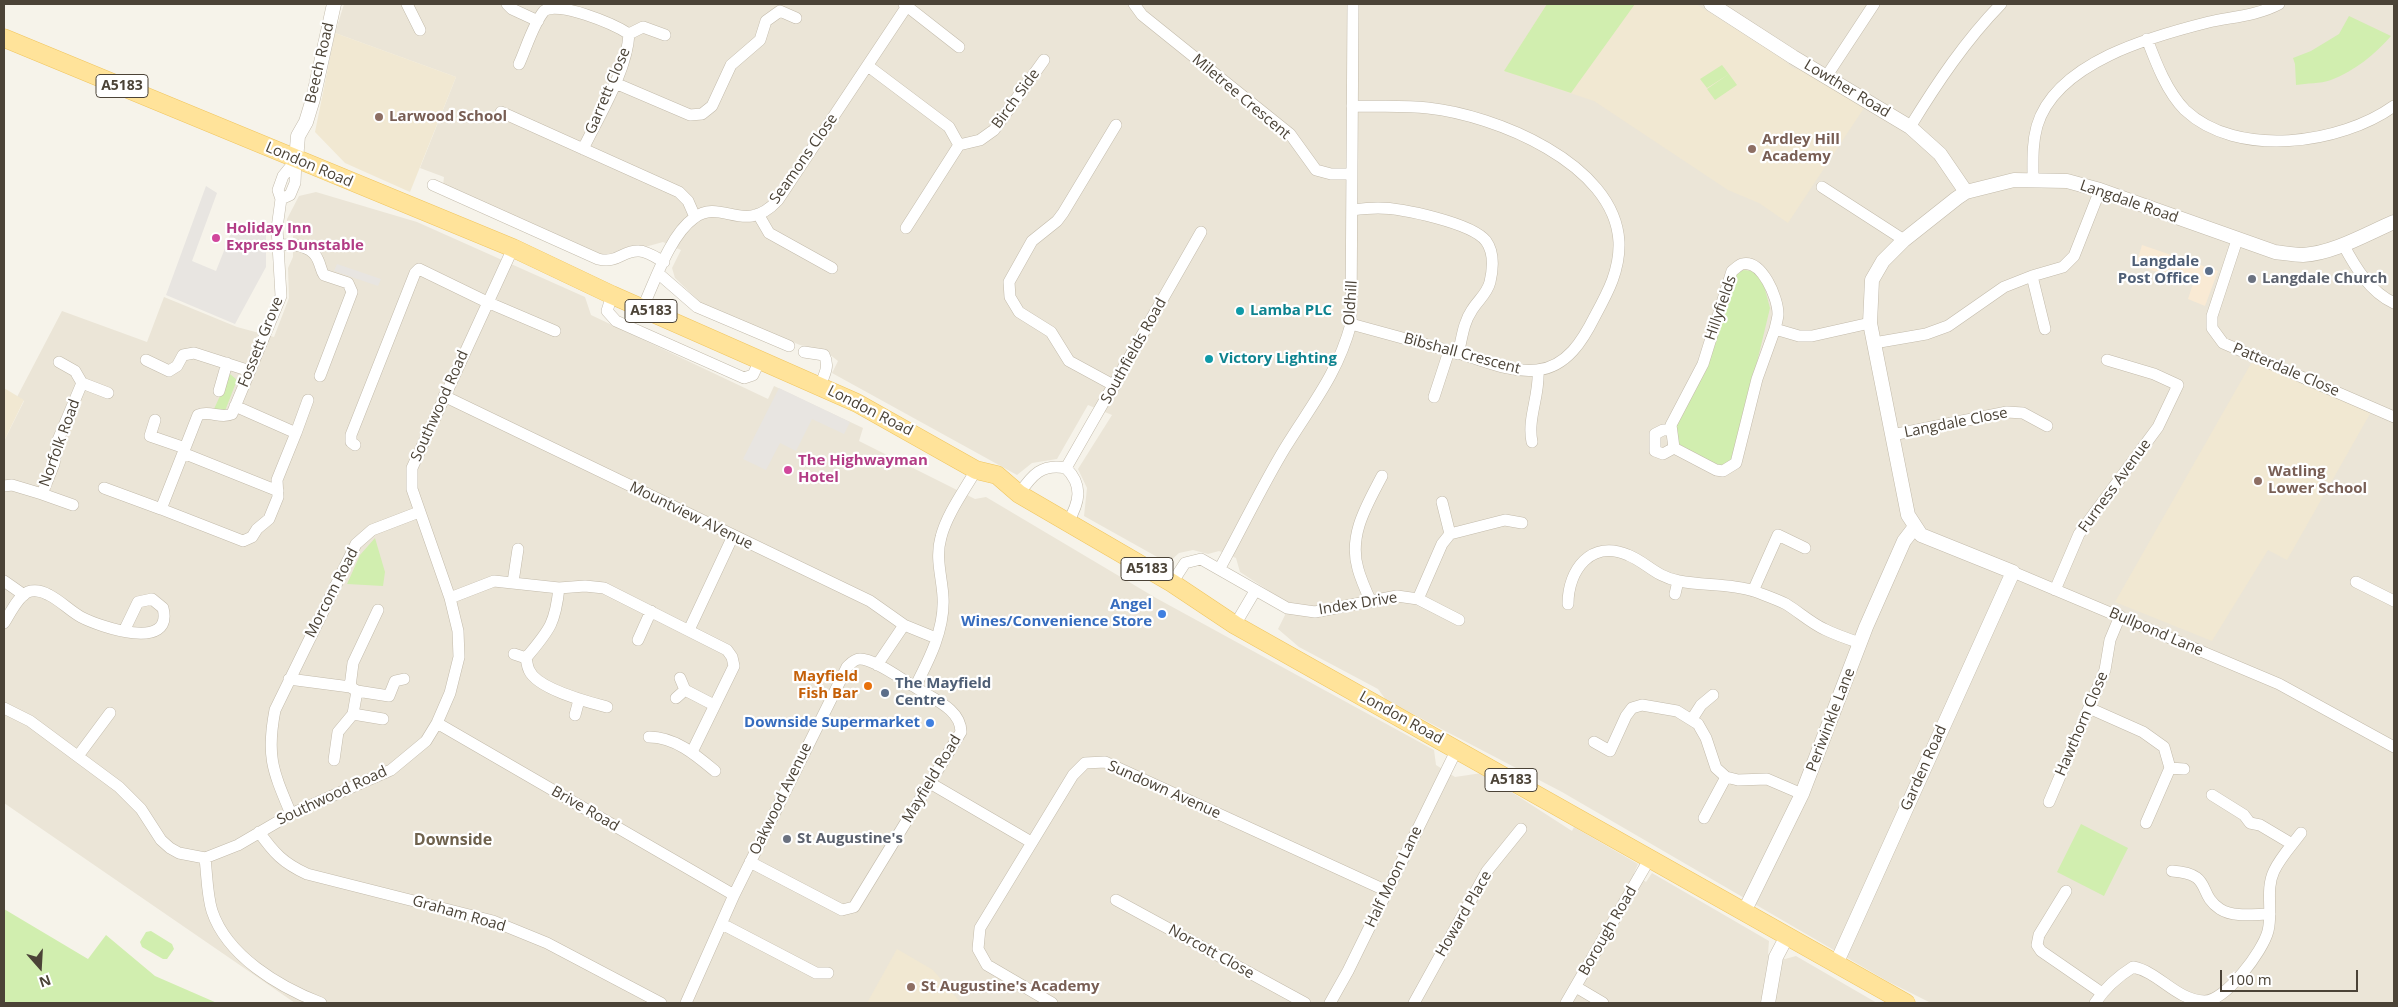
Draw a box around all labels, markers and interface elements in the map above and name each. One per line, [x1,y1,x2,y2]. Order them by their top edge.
street label: Beech Road [302,21,338,105]
street label: Garrett Close [582,45,634,137]
street label: Miletree Crescent [1188,51,1294,143]
street label: Lowther Road [1801,56,1893,122]
street label: Birch Side [988,66,1044,132]
road number: A5183 [96,74,148,98]
place label: Larwood School [389,108,507,126]
street label: Seamons Close [766,110,842,208]
marker: Larwood School [373,111,385,123]
place label: Ardley Hill Academy [1762,131,1840,166]
street label: London Road [263,139,355,191]
marker: Ardley Hill Academy [1746,143,1758,155]
street label: Langdale Road [2077,177,2181,227]
place label: Holiday Inn Express Dunstable [226,220,364,255]
marker: Holiday Inn Express Dunstable [210,232,222,244]
place label: Langdale Post Office [2118,253,2199,288]
marker: Langdale Post Office [2203,265,2215,277]
place label: Langdale Church [2262,270,2387,288]
street label: Hillyfields [1702,273,1740,343]
marker: Langdale Church [2246,273,2258,285]
street label: Oldhill [1340,280,1362,326]
street label: Fossett Grove [235,294,287,390]
street label: Southfields Road [1098,295,1170,407]
road number: A5183 [625,300,677,322]
place label: Lamba PLC [1250,302,1332,320]
marker: Lamba PLC [1234,305,1246,317]
street label: Bibshall Crescent [1402,330,1522,378]
street label: Patterdale Close [2230,339,2342,401]
street label: Southwood Road [407,348,473,464]
place label: Victory Lighting [1219,350,1337,368]
marker: Victory Lighting [1203,353,1215,365]
street label: London Road [824,382,916,440]
street label: Norfolk Road [36,397,84,489]
street label: Langdale Close [1903,404,2009,442]
street label: Furness Avenue [2075,436,2155,536]
place label: The Highwayman Hotel [798,452,928,487]
place label: Watling Lower School [2268,463,2367,498]
marker: The Highwayman Hotel [782,464,794,476]
marker: Watling Lower School [2252,475,2264,487]
street label: Mountview AVenue [626,478,756,554]
street label: Morcom Road [302,545,362,641]
road number: A5183 [1121,558,1173,580]
street label: Index Drive [1317,589,1399,619]
place label: Angel Wines/Convenience Store [961,596,1152,631]
street label: Bullpond Lane [2106,604,2206,660]
marker: Angel Wines/Convenience Store [1156,608,1168,620]
street label: Periwinkle Lane [1803,666,1859,774]
place label: Mayfield Fish Bar [793,668,858,703]
street label: Hawthorn Close [2052,669,2112,779]
place label: The Mayfield Centre [895,675,991,710]
marker: Mayfield Fish Bar [862,680,874,692]
marker: The Mayfield Centre [879,687,891,699]
street label: London Road [1356,688,1446,748]
place label: Downside Supermarket [744,714,920,732]
marker: Downside Supermarket [924,717,936,729]
street label: Garden Road [1897,722,1951,814]
street label: Mayfield Road [899,732,965,826]
street label: Oakwood Avenue [746,740,816,858]
street label: Sundown Avenue [1105,757,1223,823]
street label: Southwood Road [274,763,390,829]
road number: A5183 [1485,768,1537,792]
street label: Brive Road [548,782,622,836]
street label: Half Moon Lane [1362,823,1426,931]
district label: Downside [414,830,492,850]
place label: St Augustine's [797,830,903,848]
marker: St Augustine's [781,833,793,845]
street label: Howard Place [1432,868,1496,960]
street label: Borough Road [1575,883,1641,979]
street label: Graham Road [410,892,508,936]
street label: Norcott Close [1165,921,1257,983]
north arrow [15,942,65,992]
scale bar [2223,960,2360,992]
text: 100 m [2228,969,2272,989]
text: N [37,971,54,992]
place label: St Augustine's Academy [921,978,1100,996]
marker: St Augustine's Academy [905,981,917,993]

